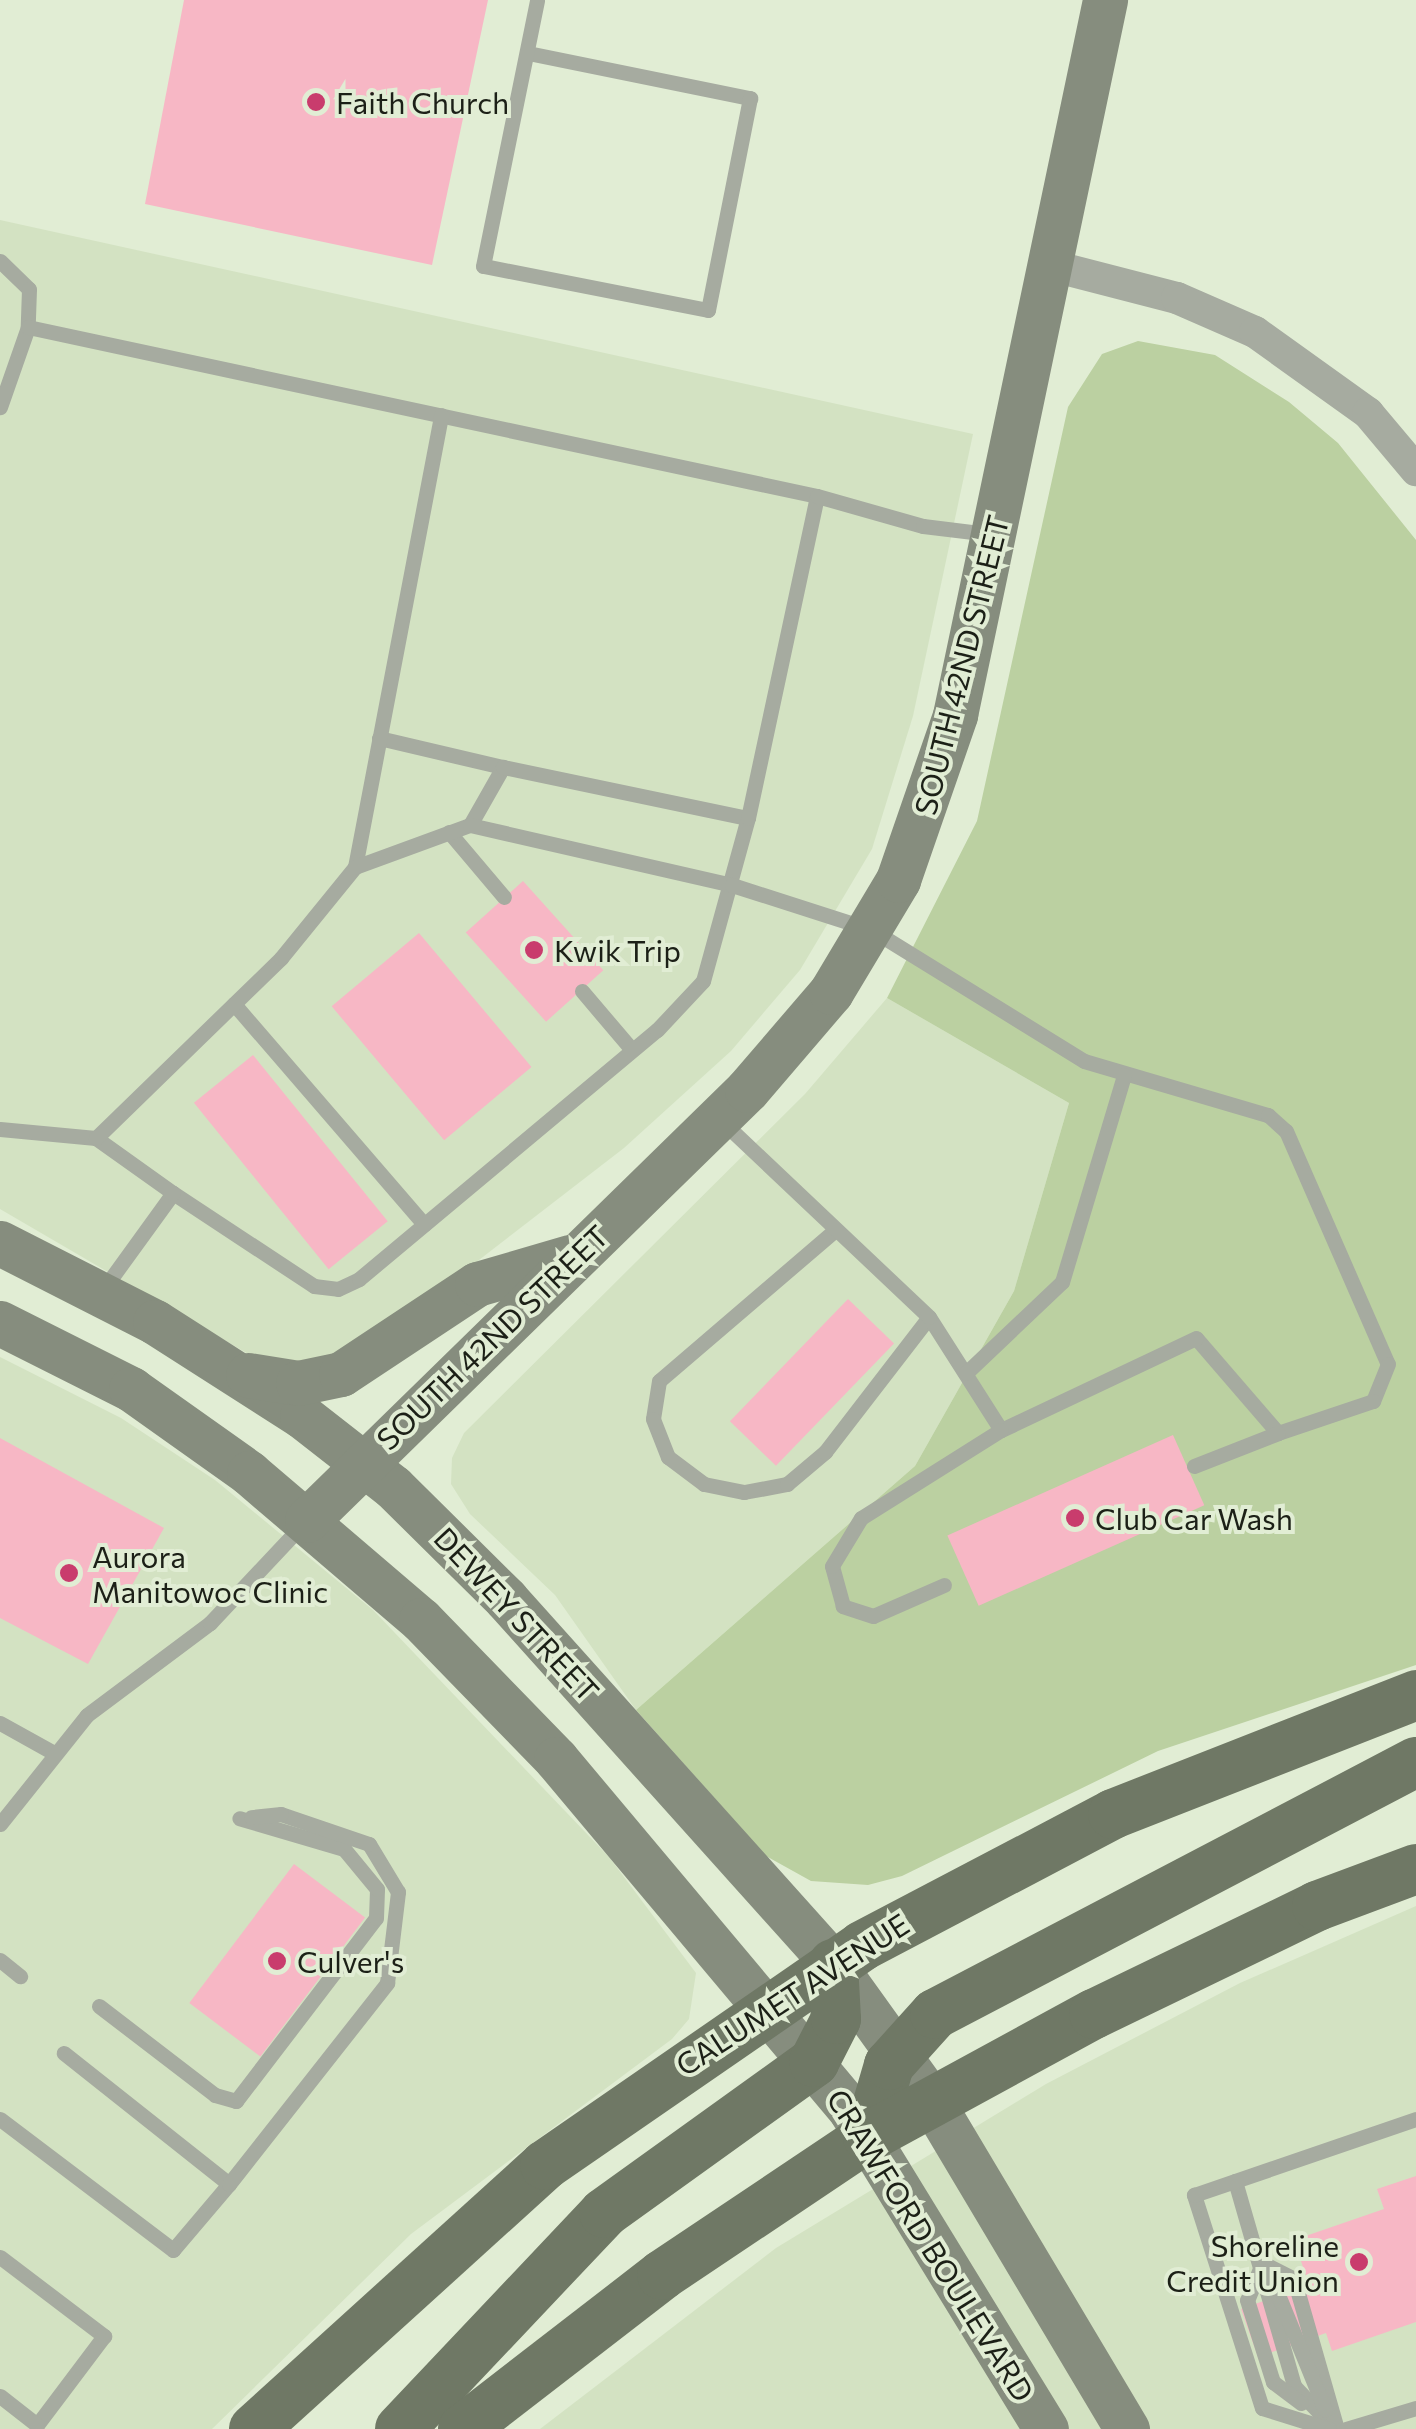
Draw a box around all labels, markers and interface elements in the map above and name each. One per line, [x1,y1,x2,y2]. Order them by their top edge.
place label: Faith Church [336,84,509,120]
marker: Faith Church [305,91,327,113]
street label: SOUTH 42ND STREET [906,511,1016,819]
place label: Kwik Trip [554,932,681,968]
marker: Kwik Trip [523,939,545,961]
street label: SOUTH 42ND STREET [369,1217,615,1457]
place label: Club Car Wash [1095,1500,1293,1536]
marker: Club Car Wash [1064,1507,1086,1529]
street label: DEWEY STREET [427,1519,607,1709]
place label: Aurora Manitowoc Clinic [92,1538,328,1608]
marker: Aurora Manitowoc Clinic [56,1560,82,1586]
street label: CALUMET AVENUE [669,1905,915,2083]
place label: Culver's [297,1943,404,1979]
marker: Culver's [266,1950,288,1972]
street label: CRAWFORD BOULEVARD [820,2082,1042,2408]
place label: Shoreline Credit Union [1166,2227,1339,2298]
marker: Shoreline Credit Union [1348,2251,1370,2273]

